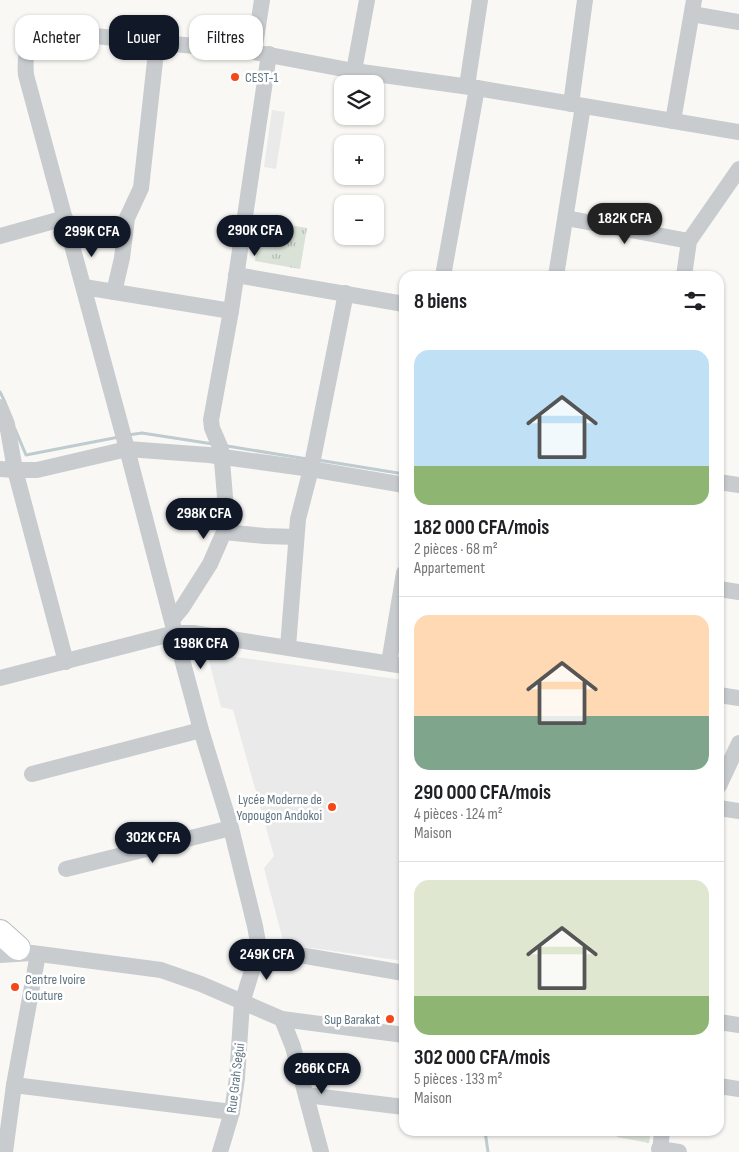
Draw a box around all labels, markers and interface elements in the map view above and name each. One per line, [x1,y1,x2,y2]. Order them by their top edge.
chip: Acheter [15,15,99,60]
chip: Louer [109,15,179,60]
chip: Filtres [189,15,263,60]
place label: CEST-1 [245,69,279,86]
marker: CEST-1 [229,71,241,83]
map controls [334,75,384,245]
button: layers [334,75,384,125]
button: + [334,135,384,185]
button: − [334,195,384,245]
pin: 182K CFA [573,202,677,245]
text: 182K CFA [598,209,652,228]
pin: 290K CFA [203,214,307,257]
pin: 299K CFA [40,216,144,258]
text: 290K CFA [228,221,282,240]
text: 299K CFA [65,222,119,241]
icon: filters [681,287,709,315]
text: 8 biens [414,289,467,314]
icon: home [517,382,607,472]
pin: 298K CFA [152,498,256,540]
text: 298K CFA [177,504,231,523]
text: 182 000 CFA/mois [414,515,549,540]
text: 2 pièces · 68 m² [414,540,498,559]
text: Appartement [414,559,485,578]
pin: 198K CFA [149,628,253,670]
text: 198K CFA [174,634,228,653]
icon: home [517,648,607,738]
text: 290 000 CFA/mois [414,780,551,805]
place label: Lycée Moderne de Yopougon Andokoi [237,791,322,824]
marker: Lycée Moderne de Yopougon Andokoi [326,801,338,813]
text: 4 pièces · 124 m² [414,805,503,824]
pin: 302K CFA [101,822,205,864]
text: Maison [414,824,452,843]
text: 302K CFA [126,828,180,847]
icon: home [517,913,607,1003]
pin: 249K CFA [215,938,319,981]
text: 249K CFA [240,945,294,964]
place label: Centre Ivoire Couture [25,971,85,1004]
marker: Centre Ivoire Couture [9,981,21,993]
place label: Sup Barakat [324,1011,380,1028]
marker: Sup Barakat [384,1013,396,1025]
street label: Rue Grah Segui [223,1042,248,1114]
text: 302 000 CFA/mois [414,1045,550,1070]
pin: 266K CFA [270,1052,374,1095]
text: 266K CFA [295,1059,349,1078]
text: 5 pièces · 133 m² [414,1070,503,1089]
text: Maison [414,1089,452,1108]

